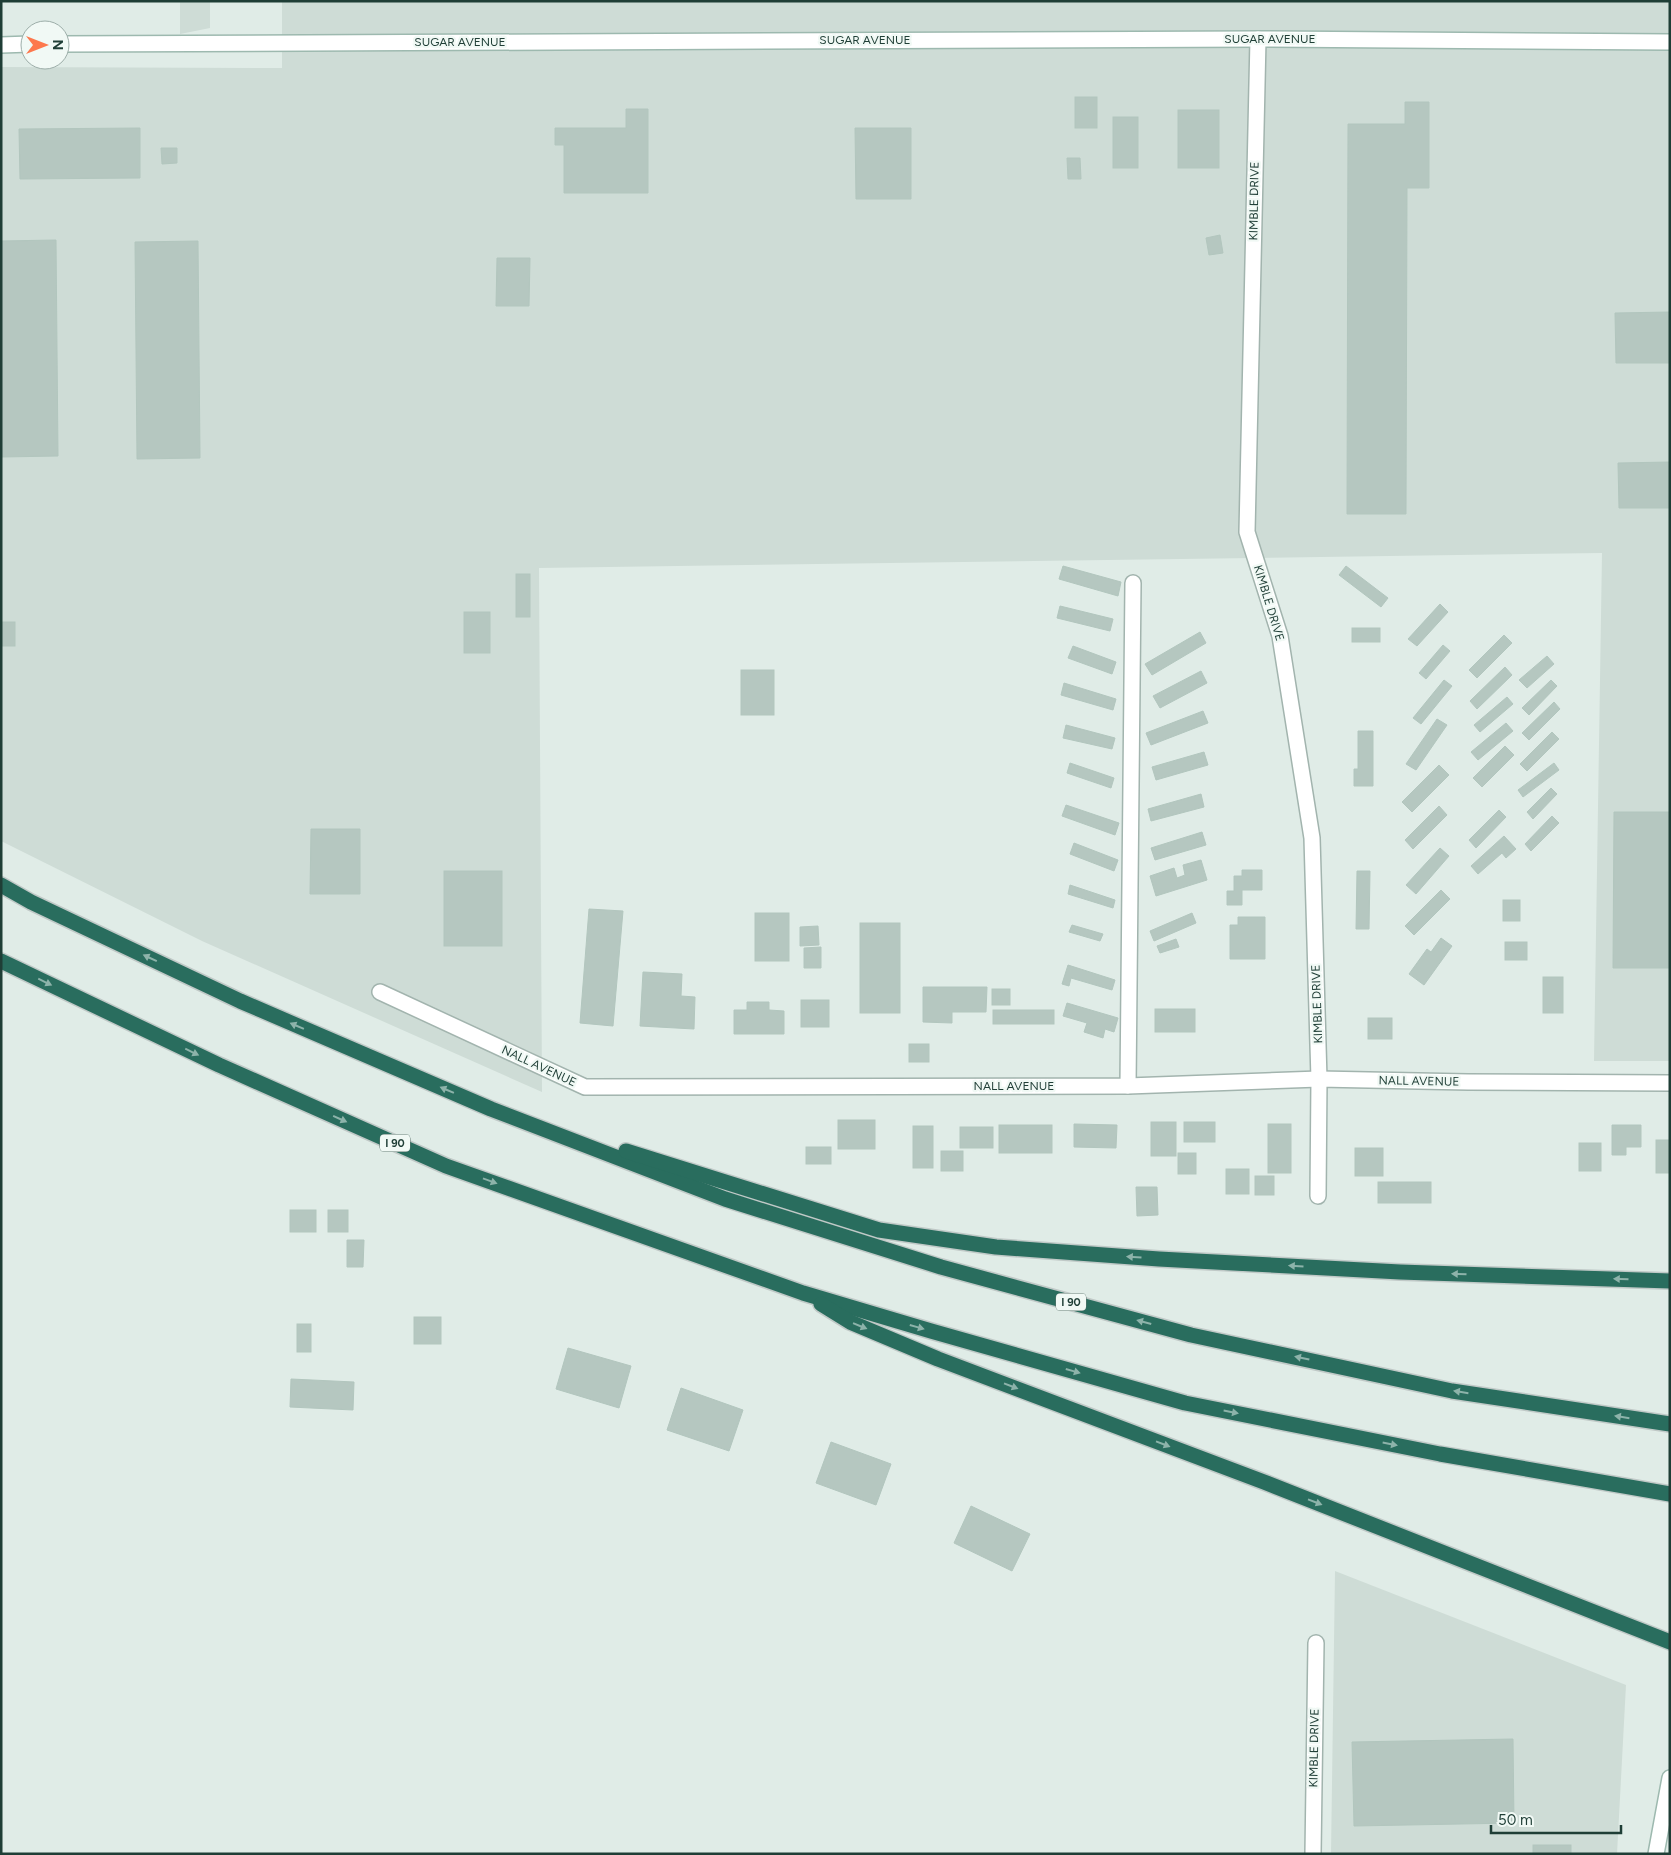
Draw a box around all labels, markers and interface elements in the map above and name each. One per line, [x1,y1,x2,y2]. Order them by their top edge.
north arrow [20,20,70,70]
street label: SUGAR AVENUE [1224,32,1316,46]
street label: SUGAR AVENUE [819,33,911,47]
street label: SUGAR AVENUE [414,35,506,49]
text: N [49,40,66,50]
street label: KIMBLE DRIVE [1246,161,1262,241]
street label: KIMBLE DRIVE [1251,563,1287,643]
one-way arrow [142,954,157,962]
street label: KIMBLE DRIVE [1309,964,1325,1044]
one-way arrow [38,978,52,986]
one-way arrow [290,1021,304,1029]
street label: NALL AVENUE [499,1043,579,1089]
one-way arrow [185,1048,199,1056]
street label: NALL AVENUE [1379,1073,1459,1089]
street label: NALL AVENUE [974,1079,1054,1093]
one-way arrow [439,1086,454,1093]
one-way arrow [333,1115,347,1123]
road number: I 90 [380,1134,410,1152]
one-way arrow [482,1178,497,1185]
one-way arrow [1126,1252,1142,1260]
one-way arrow [1288,1262,1304,1270]
one-way arrow [1450,1269,1466,1277]
one-way arrow [1613,1275,1629,1283]
road number: I 90 [1056,1294,1086,1310]
one-way arrow [1136,1317,1151,1325]
one-way arrow [853,1323,867,1331]
one-way arrow [909,1324,924,1332]
one-way arrow [1294,1354,1310,1362]
one-way arrow [1066,1368,1081,1376]
one-way arrow [1004,1383,1018,1391]
one-way arrow [1453,1388,1469,1396]
one-way arrow [1223,1408,1239,1416]
one-way arrow [1613,1412,1629,1420]
one-way arrow [1156,1440,1171,1448]
one-way arrow [1382,1440,1397,1448]
one-way arrow [1308,1499,1322,1507]
street label: KIMBLE DRIVE [1306,1708,1322,1788]
scale bar [1491,1802,1621,1834]
text: 50 m [1498,1811,1533,1829]

